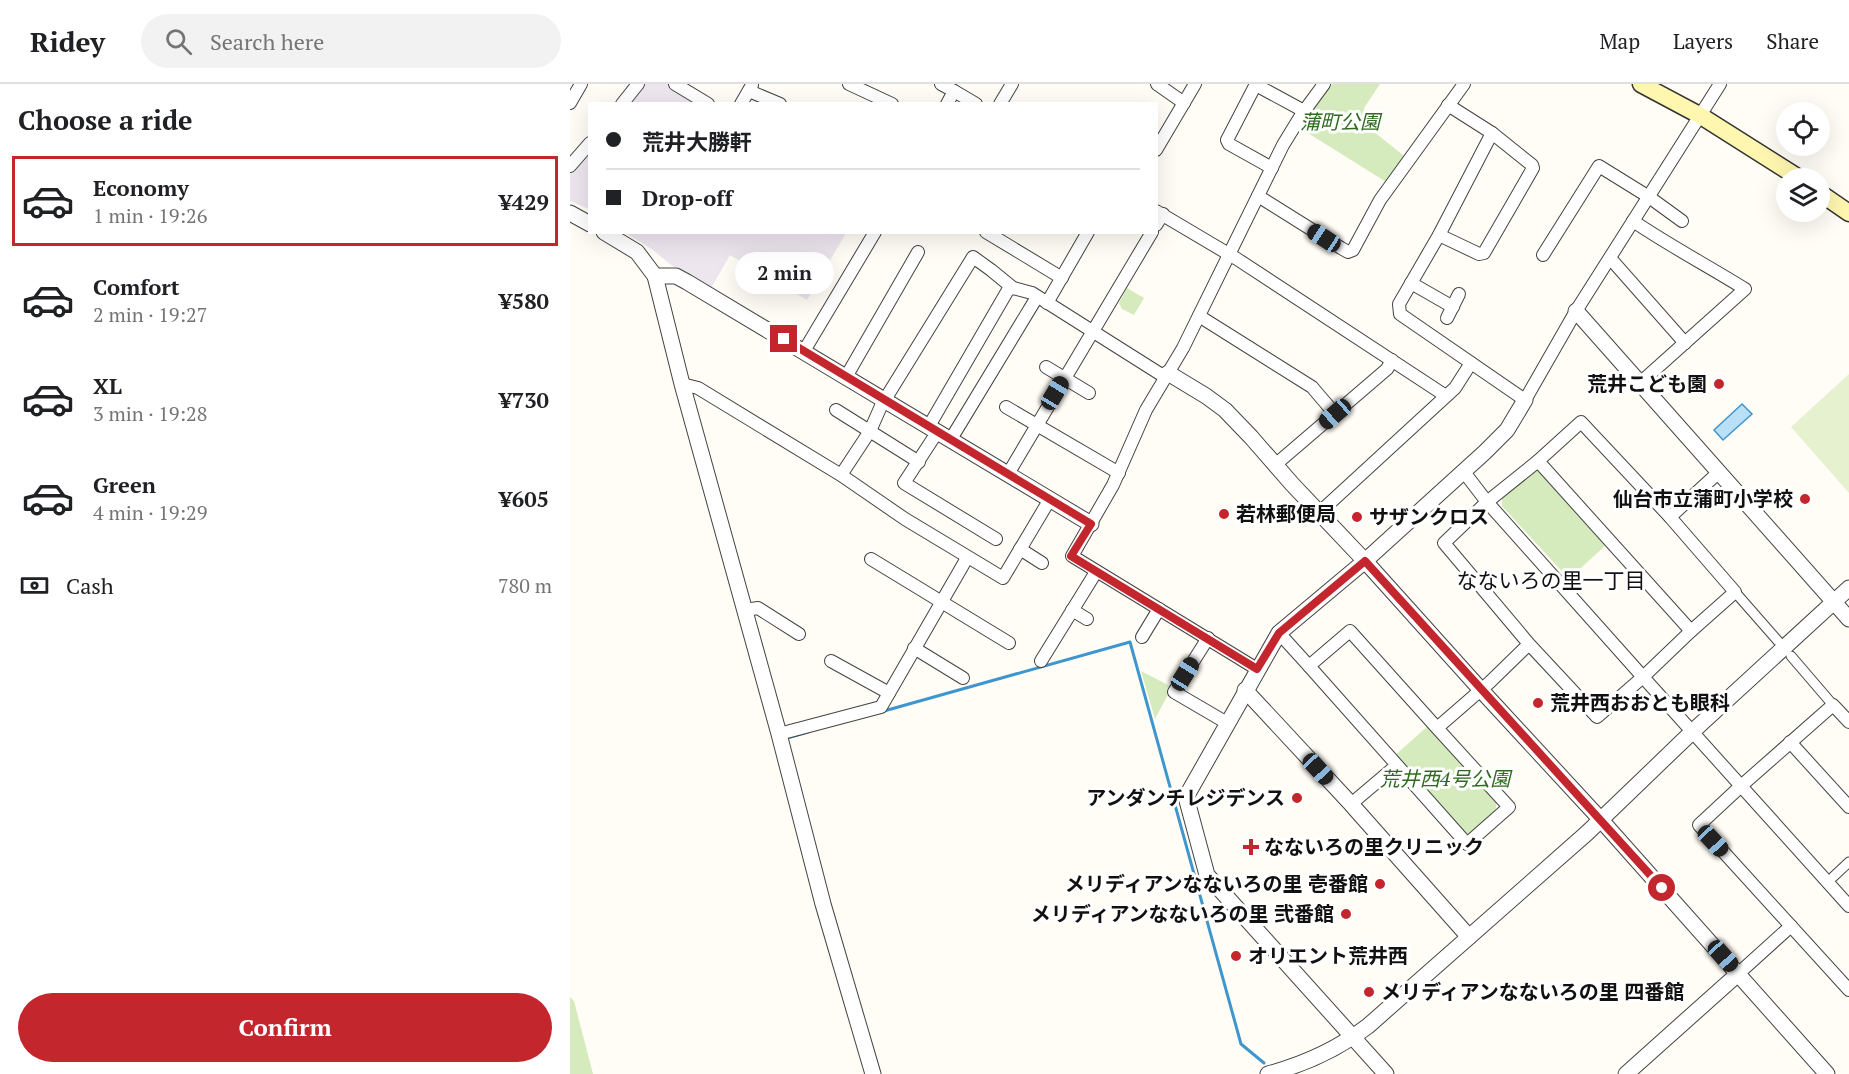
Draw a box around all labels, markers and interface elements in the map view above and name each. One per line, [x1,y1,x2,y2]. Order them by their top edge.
search box [141,14,561,68]
text: Ridey [30,23,105,60]
icon: search [162,25,195,58]
text: Search here [210,27,324,56]
text: Map [1599,27,1640,55]
text: Layers [1673,27,1733,55]
text: Share [1766,27,1819,55]
text: Choose a ride [18,102,193,138]
map controls [1776,102,1830,222]
button: locate [1776,102,1830,156]
park label: 蒲町公園 [1300,108,1383,135]
text: 荒井大勝軒 [642,127,752,156]
button: layers [1776,168,1830,222]
text: Economy [93,173,189,202]
icon: car [21,174,75,228]
text: Drop-off [642,183,733,212]
text: ¥429 [499,187,549,216]
text: 1 min · 19:26 [93,202,207,229]
car [1304,221,1344,255]
callout: 2 min [734,252,834,294]
text: 2 min [757,259,812,286]
text: Comfort [93,272,179,301]
icon: car [21,273,75,327]
text: ¥580 [499,286,549,315]
text: 2 min · 19:27 [93,301,207,328]
route end [770,325,797,352]
place label: 荒井こども園 [1587,370,1707,397]
text: XL [93,371,122,400]
icon: car [21,372,75,426]
car [1038,373,1072,413]
marker: 荒井こども園 [1712,377,1726,391]
text: ¥730 [499,385,549,414]
car [1316,395,1354,433]
text: 3 min · 19:28 [93,400,207,427]
text: Green [93,470,156,499]
icon: car [21,471,75,525]
text: ¥605 [499,484,549,513]
place label: 仙台市立蒲町小学校 [1613,485,1793,512]
marker: 仙台市立蒲町小学校 [1798,492,1812,506]
text: 4 min · 19:29 [93,499,207,526]
place label: 若林郵便局 [1236,500,1336,527]
place label: サザンクロス [1369,503,1489,530]
marker: 若林郵便局 [1217,507,1231,521]
marker: サザンクロス [1350,510,1364,524]
district label: なないろの里一丁目 [1457,566,1646,594]
icon: cash [18,569,51,602]
text: Cash [66,571,114,600]
text: 780 m [498,572,552,599]
car [1168,654,1202,694]
place label: 荒井西おおとも眼科 [1550,689,1730,716]
marker: 荒井西おおとも眼科 [1531,696,1545,710]
car [1299,750,1337,788]
park label: 荒井西4号公園 [1380,765,1513,792]
place label: アンダンチレジデンス [1086,784,1285,811]
marker: アンダンチレジデンス [1290,791,1304,805]
car [1694,822,1732,860]
place label: なないろの里クリニック [1264,833,1484,860]
marker: なないろの里クリニック [1242,838,1260,856]
place label: メリディアンなないろの里 壱番館 [1065,870,1368,897]
route start [1648,874,1675,901]
marker: メリディアンなないろの里 壱番館 [1373,877,1387,891]
place label: メリディアンなないろの里 弐番館 [1031,900,1334,927]
marker: メリディアンなないろの里 弐番館 [1339,907,1353,921]
car [1704,937,1742,975]
place label: オリエント荒井西 [1248,942,1408,969]
marker: オリエント荒井西 [1229,949,1243,963]
place label: メリディアンなないろの里 四番館 [1381,978,1684,1005]
marker: メリディアンなないろの里 四番館 [1362,985,1376,999]
button: Confirm [18,993,552,1062]

